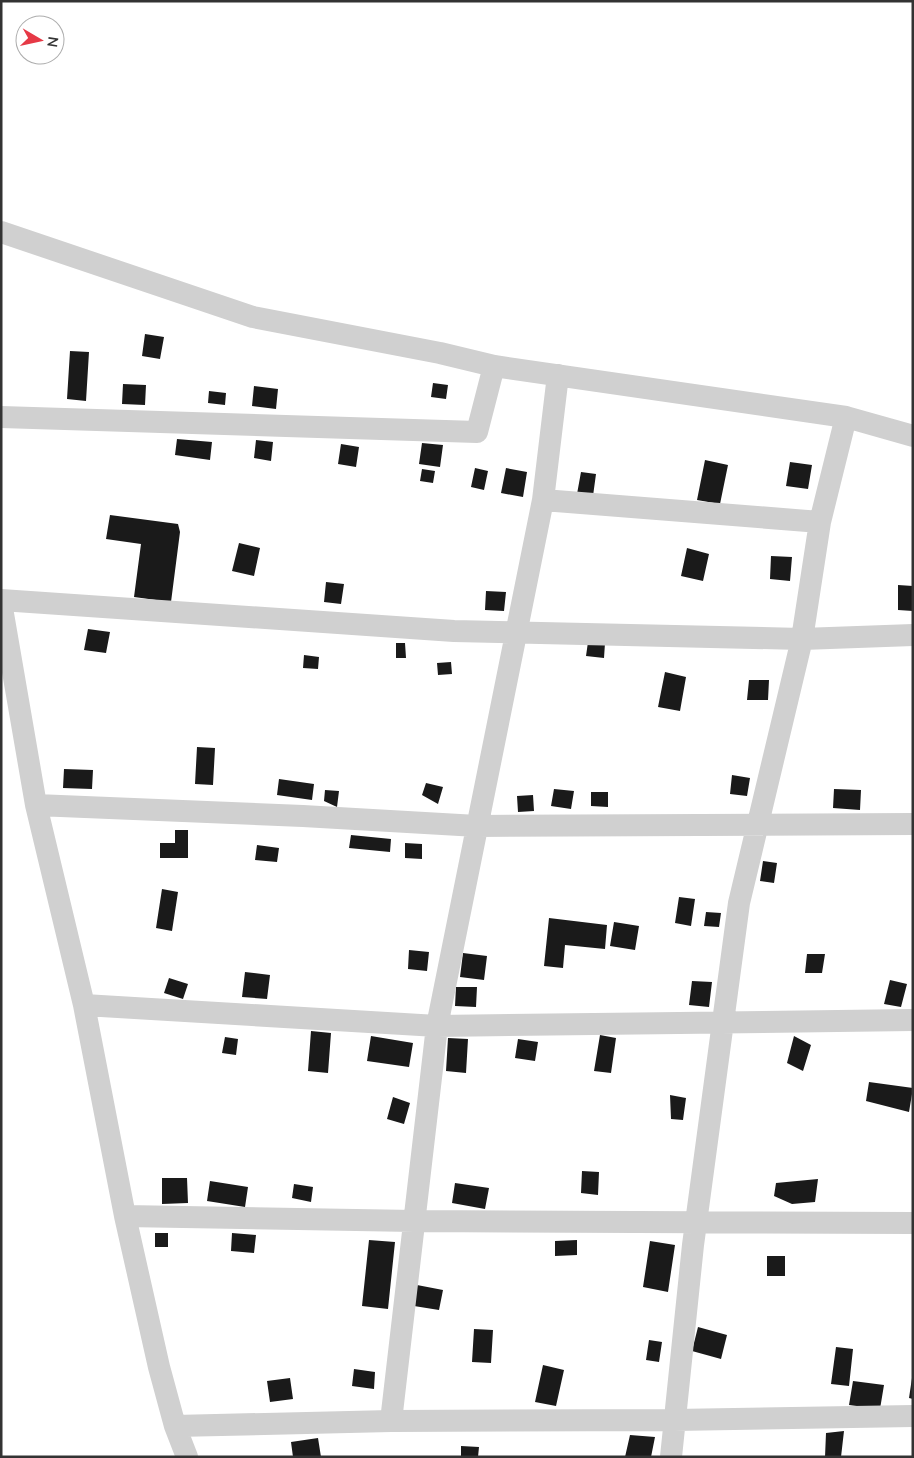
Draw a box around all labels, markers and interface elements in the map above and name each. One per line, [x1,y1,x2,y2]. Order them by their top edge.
north arrow [15,15,65,65]
text: N [42,35,63,49]

